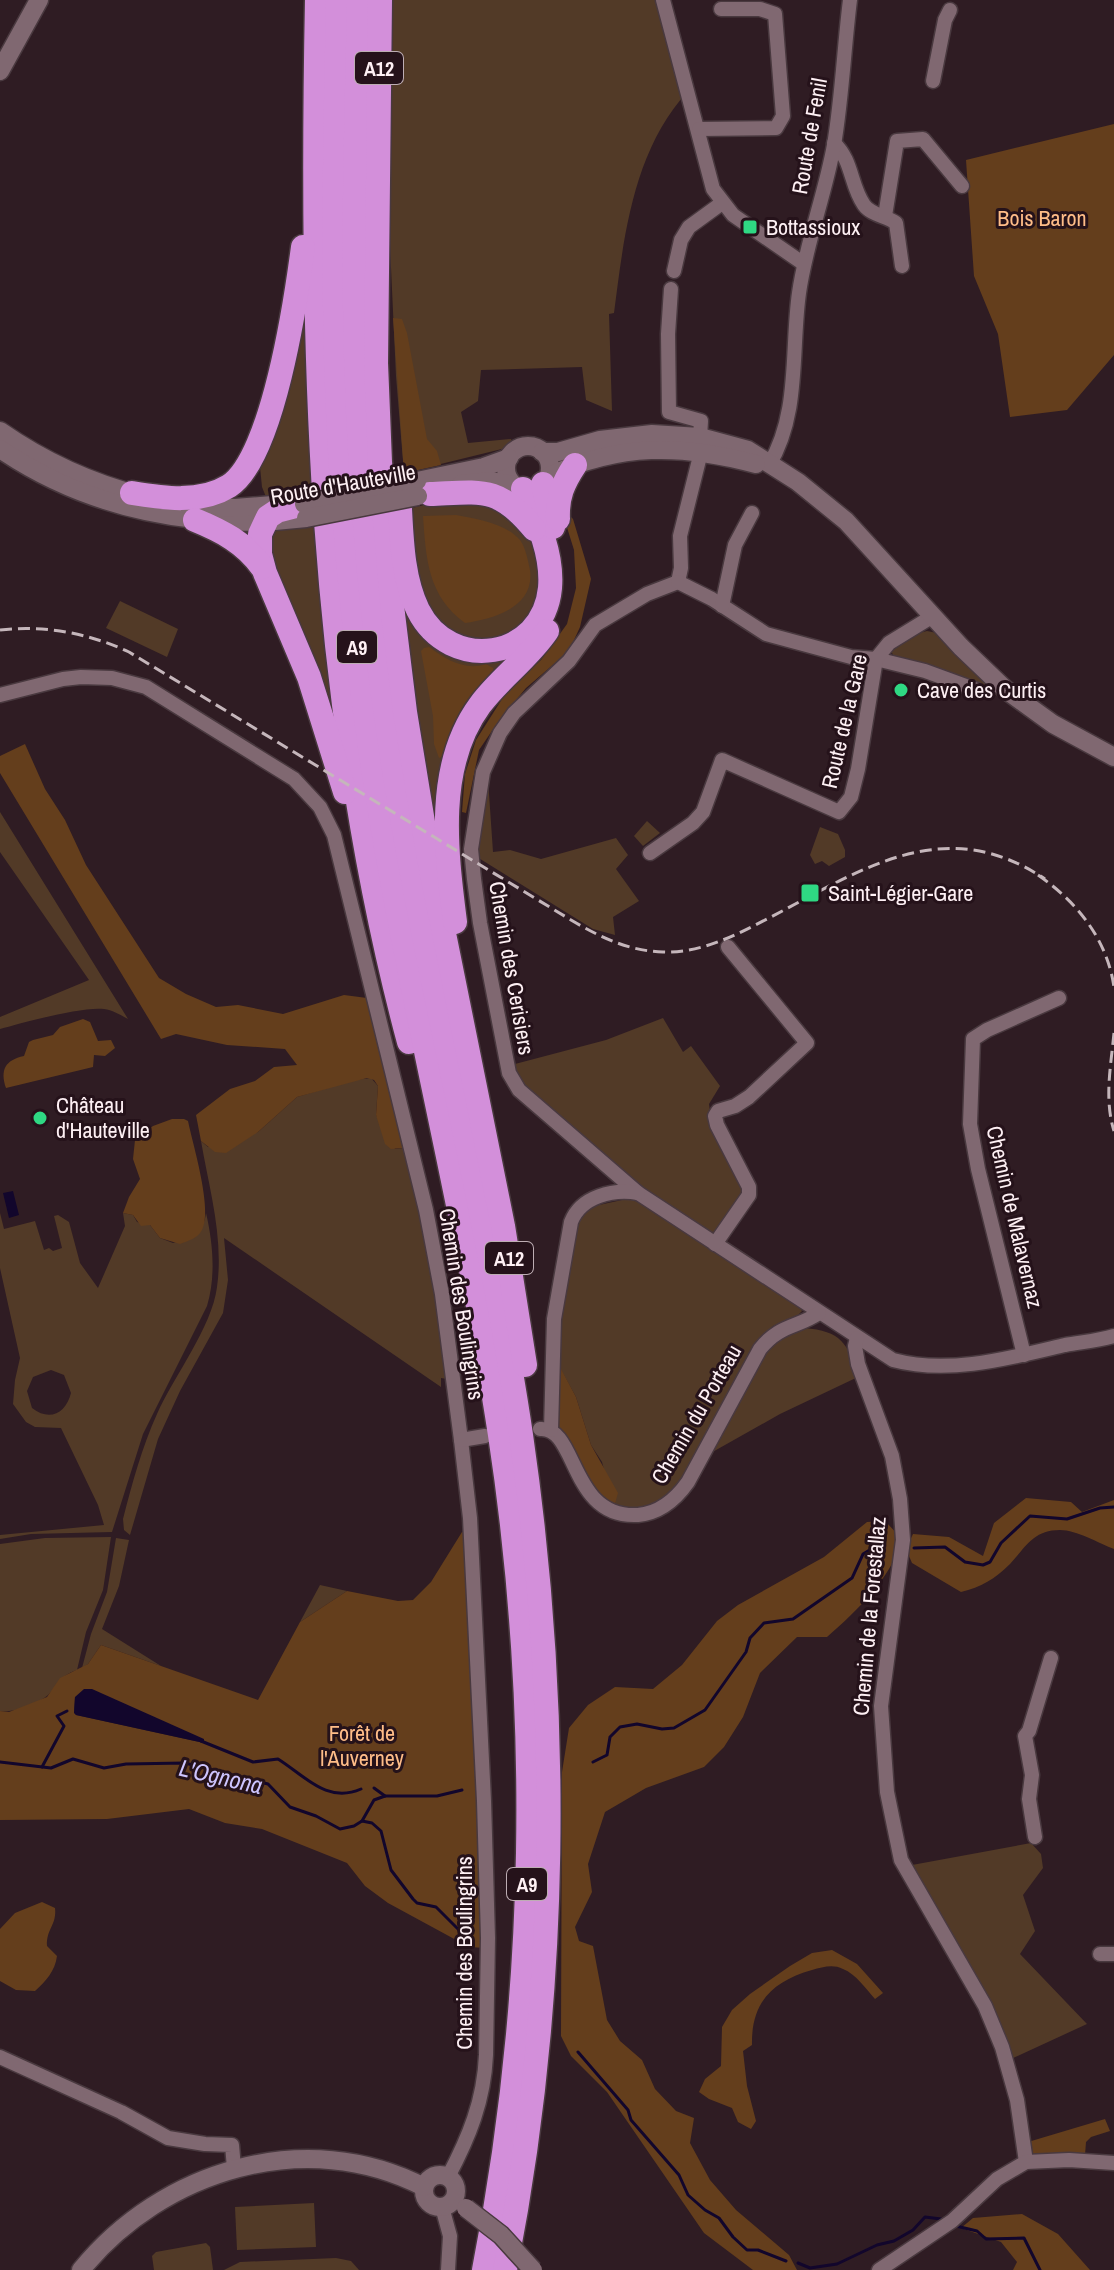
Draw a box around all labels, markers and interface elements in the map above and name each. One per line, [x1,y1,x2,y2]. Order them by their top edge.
road number: A12 [355,52,403,84]
street label: Route de Fenil [784,76,834,196]
park label: Bois Baron [997,203,1087,233]
place label: Bottassioux [766,212,860,242]
marker: Bottassioux [741,218,759,236]
street label: Route d'Hauteville [268,456,418,512]
road number: A9 [337,631,377,663]
street label: Route de la Gare [814,651,874,791]
place label: Cave des Curtis [917,675,1046,705]
marker: Cave des Curtis [892,681,910,699]
place label: Saint-Légier-Gare [828,878,973,908]
street label: Chemin des Cerisiers [482,879,542,1057]
marker: Saint-Légier-Gare [799,882,821,904]
place label: Château d'Hauteville [56,1090,150,1145]
marker: Château d'Hauteville [31,1109,49,1127]
street label: Chemin de Malavernaz [979,1123,1051,1311]
street label: Chemin des Boulingrins [432,1206,492,1402]
road number: A12 [485,1242,533,1274]
street label: Chemin du Porteau [644,1339,748,1489]
street label: Chemin de la Forestallaz [845,1515,893,1717]
park label: Forêt de l'Auverney [320,1718,404,1773]
water label: L'Ognona [176,1751,266,1801]
street label: Chemin des Boulingrins [449,1856,479,2050]
road number: A9 [507,1868,547,1900]

